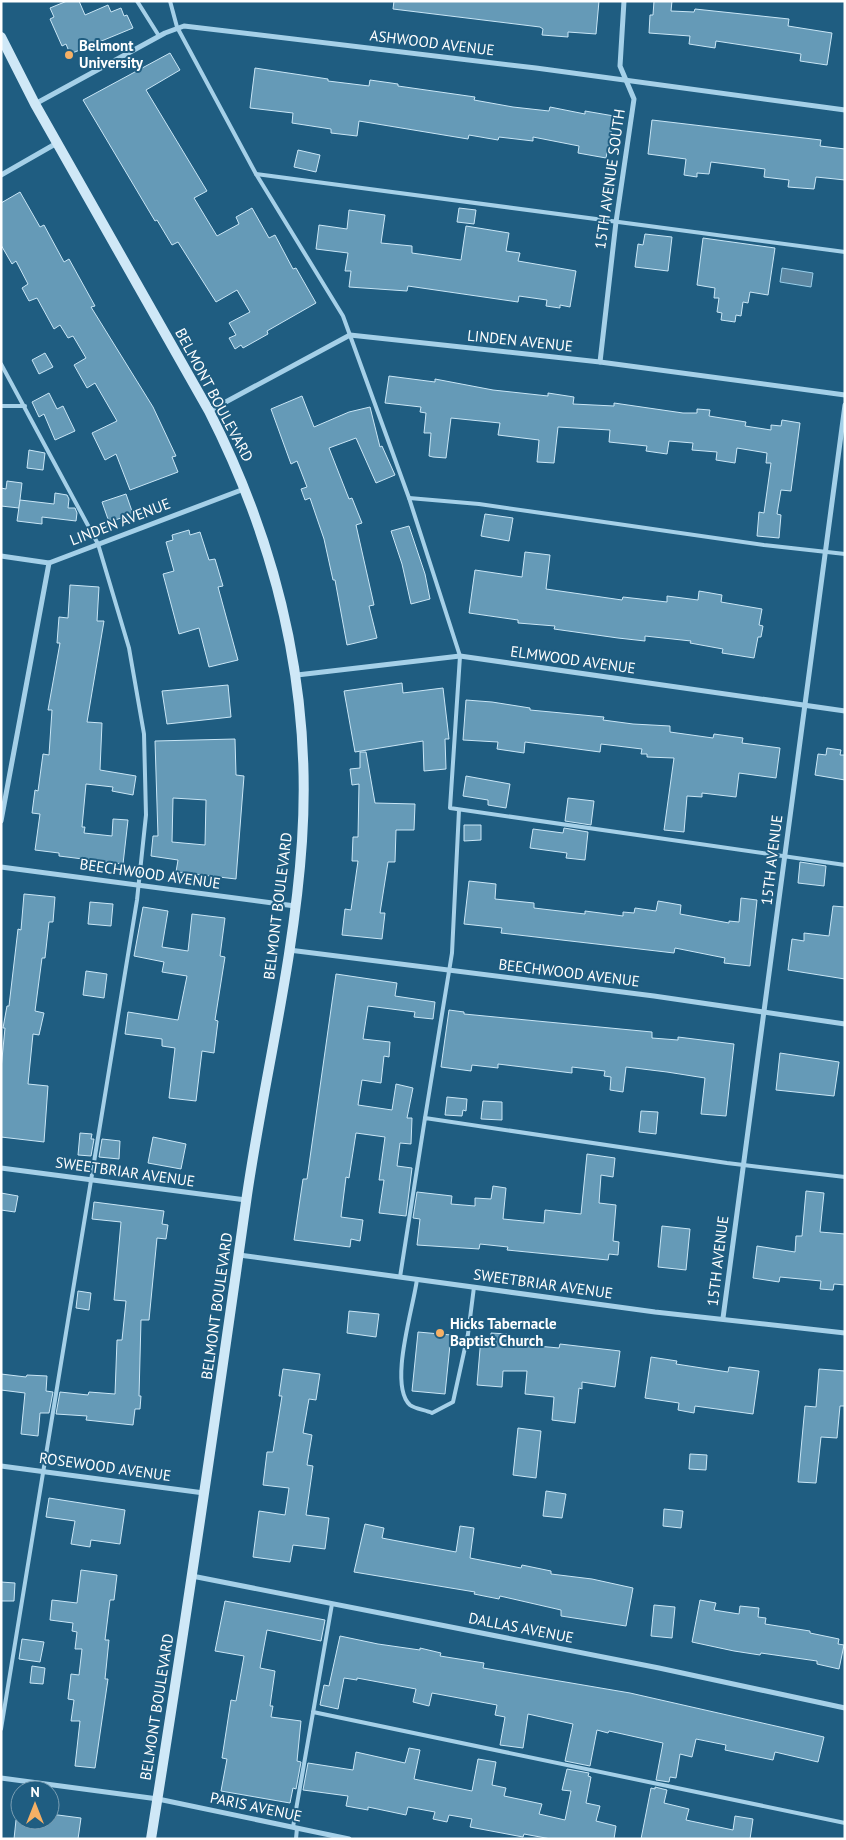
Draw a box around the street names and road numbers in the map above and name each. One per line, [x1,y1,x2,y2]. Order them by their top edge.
street label: ASHWOOD AVENUE [369,25,495,60]
street label: 15TH AVENUE SOUTH [590,108,629,250]
street label: BELMONT BOULEVARD [171,325,258,465]
street label: LINDEN AVENUE [466,326,574,356]
street label: LINDEN AVENUE [67,494,173,549]
street label: ELMWOOD AVENUE [509,641,637,678]
street label: 15TH AVENUE [757,814,786,906]
street label: BELMONT BOULEVARD [259,831,296,981]
street label: BEECHWOOD AVENUE [78,854,222,893]
street label: BEECHWOOD AVENUE [497,954,641,991]
street label: SWEETBRIAR AVENUE [54,1152,196,1191]
street label: 15TH AVENUE [703,1215,732,1307]
street label: BELMONT BOULEVARD [197,1231,236,1381]
street label: SWEETBRIAR AVENUE [472,1264,614,1303]
street label: ROSEWOOD AVENUE [38,1448,172,1485]
street label: DALLAS AVENUE [467,1608,575,1647]
street label: BELMONT BOULEVARD [136,1632,178,1782]
street label: PARIS AVENUE [208,1787,304,1826]

